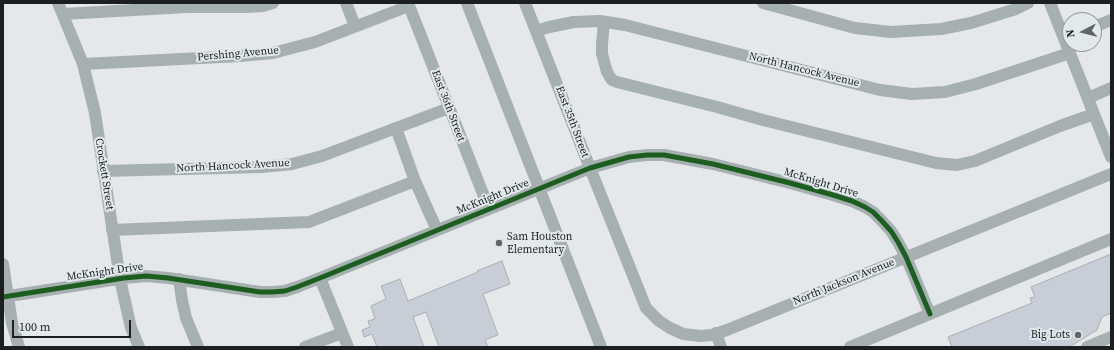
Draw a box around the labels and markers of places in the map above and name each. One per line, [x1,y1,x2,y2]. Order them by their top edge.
place label: Sam Houston Elementary [507,230,572,256]
marker: Sam Houston Elementary [494,238,504,248]
place label: Big Lots [1031,328,1070,342]
marker: Big Lots [1073,330,1083,340]

